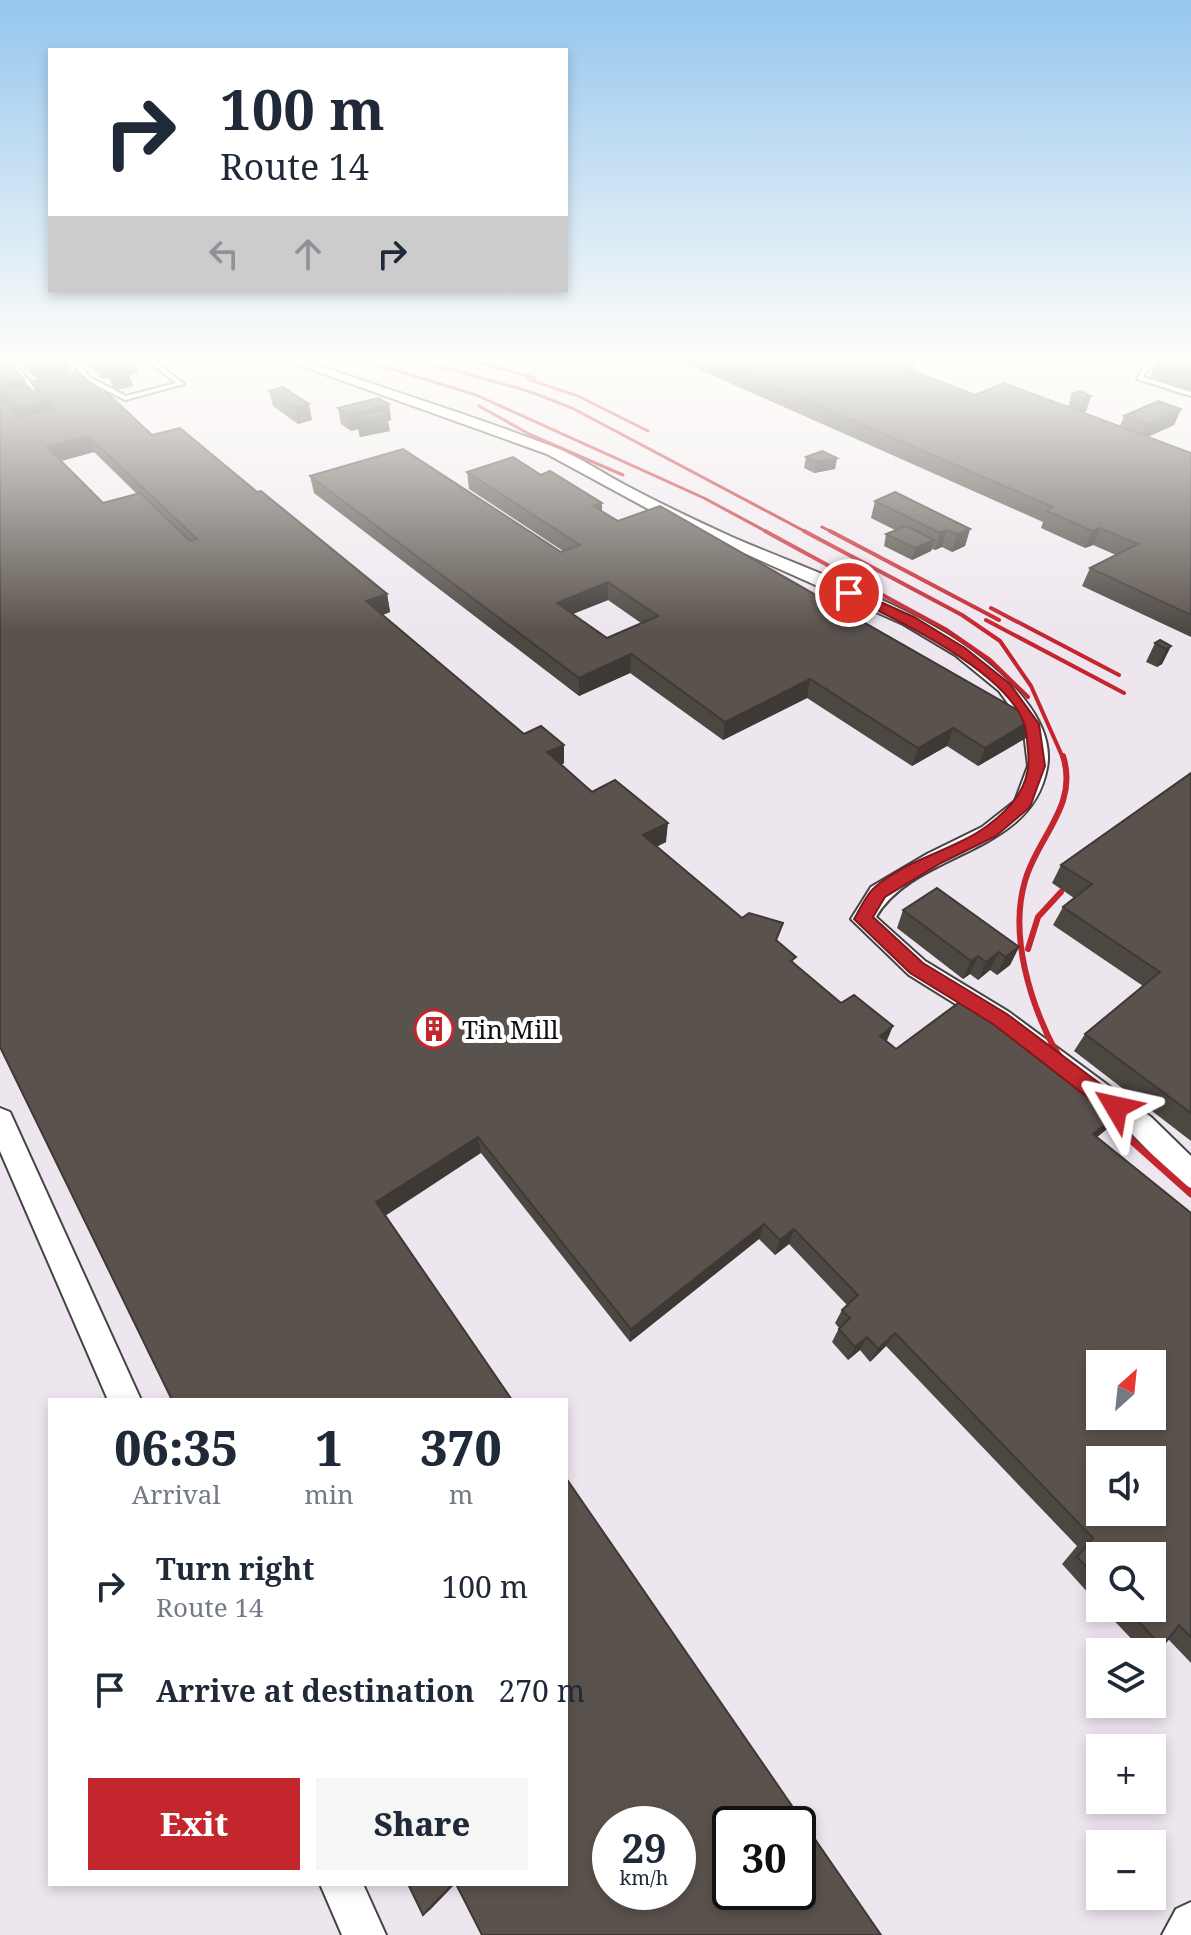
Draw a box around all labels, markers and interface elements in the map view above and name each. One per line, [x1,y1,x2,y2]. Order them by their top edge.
text: 100 m [220,70,385,146]
icon: right [88,80,192,184]
text: Route 14 [220,142,369,191]
icon: left [202,232,246,276]
icon: ahead [286,232,330,276]
icon: right [370,232,414,276]
pin [815,559,883,627]
icon: arrive [827,571,871,615]
building icon: Tin Mill [413,1008,455,1050]
place label: Tin Mill [462,1011,559,1047]
position arrow [1074,1065,1158,1149]
north arrow [1086,1350,1166,1430]
map controls [1086,1350,1166,1910]
text: 06:35 [114,1415,238,1480]
text: 1 [315,1415,343,1480]
text: 370 [420,1415,502,1480]
button: sound [1086,1446,1166,1526]
text: Arrival [132,1476,221,1512]
text: min [304,1476,354,1512]
text: m [449,1476,473,1512]
button: search [1086,1542,1166,1622]
text: Turn right [156,1548,314,1589]
icon: right [88,1564,132,1608]
text: 100 m [442,1566,528,1607]
text: Route 14 [156,1589,263,1625]
button: layers [1086,1638,1166,1718]
icon: arrive [88,1668,132,1712]
text: Arrive at destination [156,1670,475,1711]
text: 270 m [499,1670,585,1711]
button: + [1086,1734,1166,1814]
button: Exit [88,1778,300,1870]
button: Share [316,1778,528,1870]
speed limit sign: 30 [712,1806,816,1910]
text: 29 [621,1820,667,1875]
button: − [1086,1830,1166,1910]
text: km/h [619,1864,669,1891]

